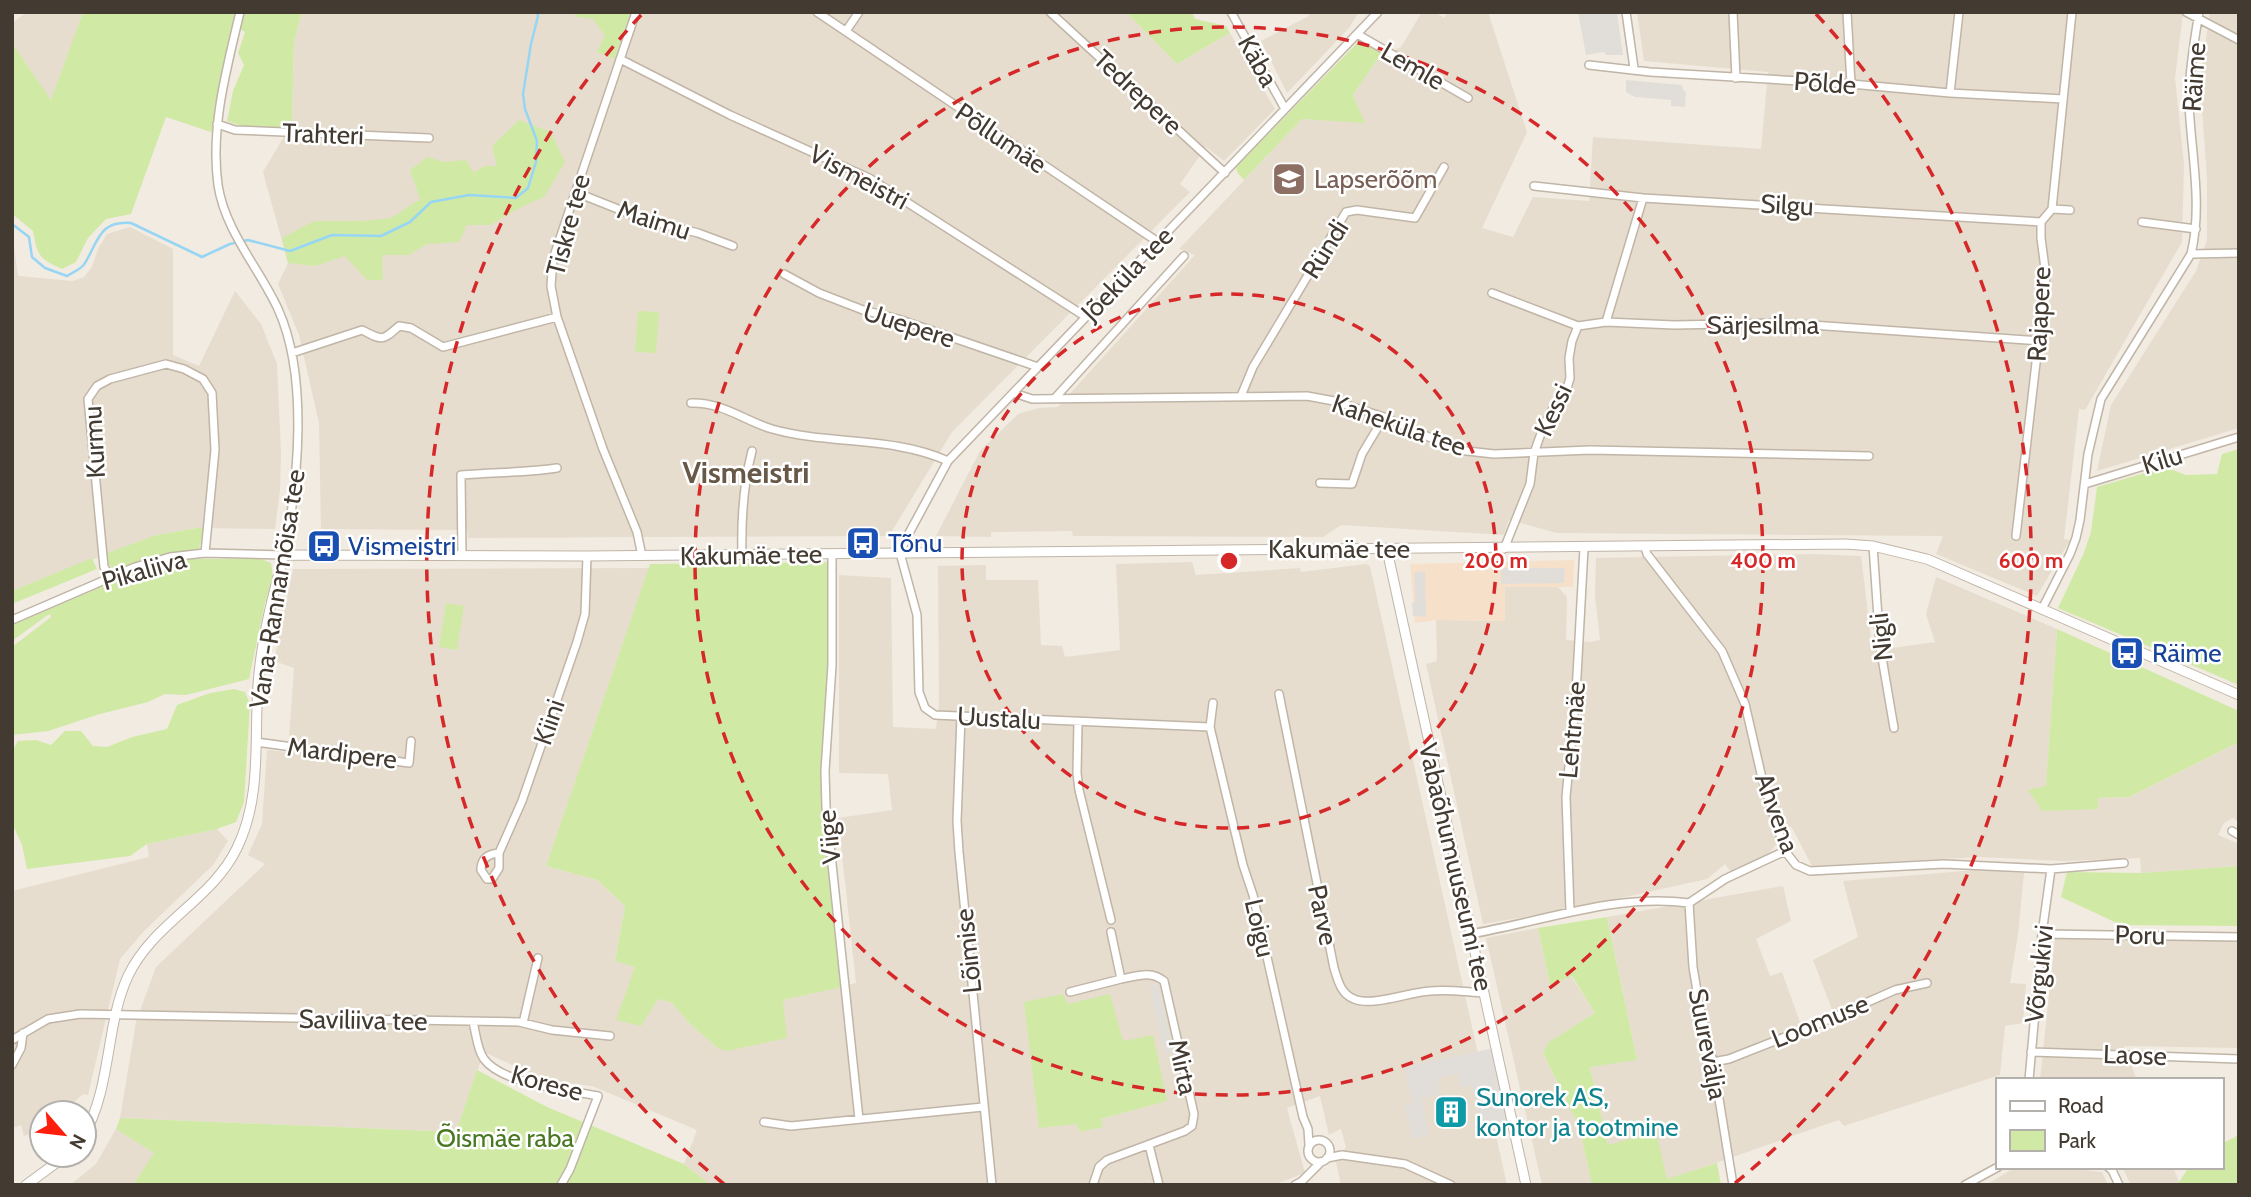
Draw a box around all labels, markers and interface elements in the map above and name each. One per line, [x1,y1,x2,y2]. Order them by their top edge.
street label: Käba [1231,30,1285,93]
street label: Lemle [1375,35,1451,97]
street label: Räime [2176,41,2212,113]
street label: Tedrepere [1087,43,1189,141]
street label: Põlde [1793,65,1857,101]
street label: Põllumäe [949,96,1053,180]
street label: Trahteri [282,117,364,151]
street label: Vismeistri [804,137,914,217]
school or university icon: Lapserõõm [1270,160,1308,198]
place label: Lapserõõm [1314,163,1437,195]
street label: Tiskre tee [539,171,597,279]
street label: Silgu [1760,188,1814,222]
street label: Maimu [613,193,695,247]
street label: Ründi [1295,214,1355,284]
street label: Jõeküla tee [1073,220,1180,329]
street label: Rajapere [2021,266,2057,362]
street label: Uuepere [859,295,959,355]
street label: Särjesilma [1707,309,1820,341]
street label: Kessi [1527,379,1579,441]
street label: Kaheküla tee [1328,387,1470,463]
street label: Kurmu [76,405,112,479]
street label: Kilu [2138,439,2186,481]
district label: Vismeistri [682,454,810,491]
street label: Vana-Rannamõisa tee [242,467,312,711]
bus stop icon: Tõnu [844,524,882,562]
bus stop icon: Vismeistri [305,527,343,565]
place label: Tõnu [888,527,942,559]
place label: Vismeistri [348,530,456,562]
street label: Kakumäe tee [1268,533,1410,565]
street label: Kakumäe tee [680,538,822,572]
street label: Pikaliiva [98,543,190,597]
text: 200 m [1464,548,1528,573]
text: 400 m [1730,548,1796,573]
text: 600 m [1999,548,2063,573]
centre of rings [1217,549,1241,573]
street label: Nigli [1863,611,1899,663]
bus stop icon: Räime [2108,634,2146,672]
place label: Räime [2152,637,2222,669]
street label: Lehtmäe [1552,680,1592,780]
street label: Kiini [526,695,572,749]
street label: Uustalu [956,700,1042,736]
street label: Mardipere [285,730,399,776]
street label: Vabaõhumuuseumi tee [1412,740,1500,994]
street label: Ahvena [1748,769,1806,858]
street label: Viige [810,808,848,866]
street label: Parve [1301,882,1345,948]
street label: Loigu [1238,896,1282,960]
street label: Lõimise [948,907,988,995]
street label: Poru [2114,919,2166,951]
street label: Võrgukivi [2018,923,2060,1025]
street label: Suurevälja [1682,986,1735,1103]
street label: Loomuse [1767,987,1873,1055]
street label: Saviliiva tee [298,1003,428,1037]
street label: Mirta [1162,1036,1205,1098]
street label: Laose [2103,1038,2167,1072]
street label: Korese [507,1058,587,1108]
legend [1996,1078,2223,1169]
place label: Sunorek AS, kontor ja tootmine [1476,1081,1679,1143]
building icon: Sunorek AS, kontor ja tootmine [1432,1093,1470,1131]
text: Road [2058,1093,2104,1118]
north arrow [28,1099,98,1169]
park label: Õismäe raba [436,1122,575,1154]
text: Park [2058,1128,2096,1153]
text: N [64,1130,91,1153]

